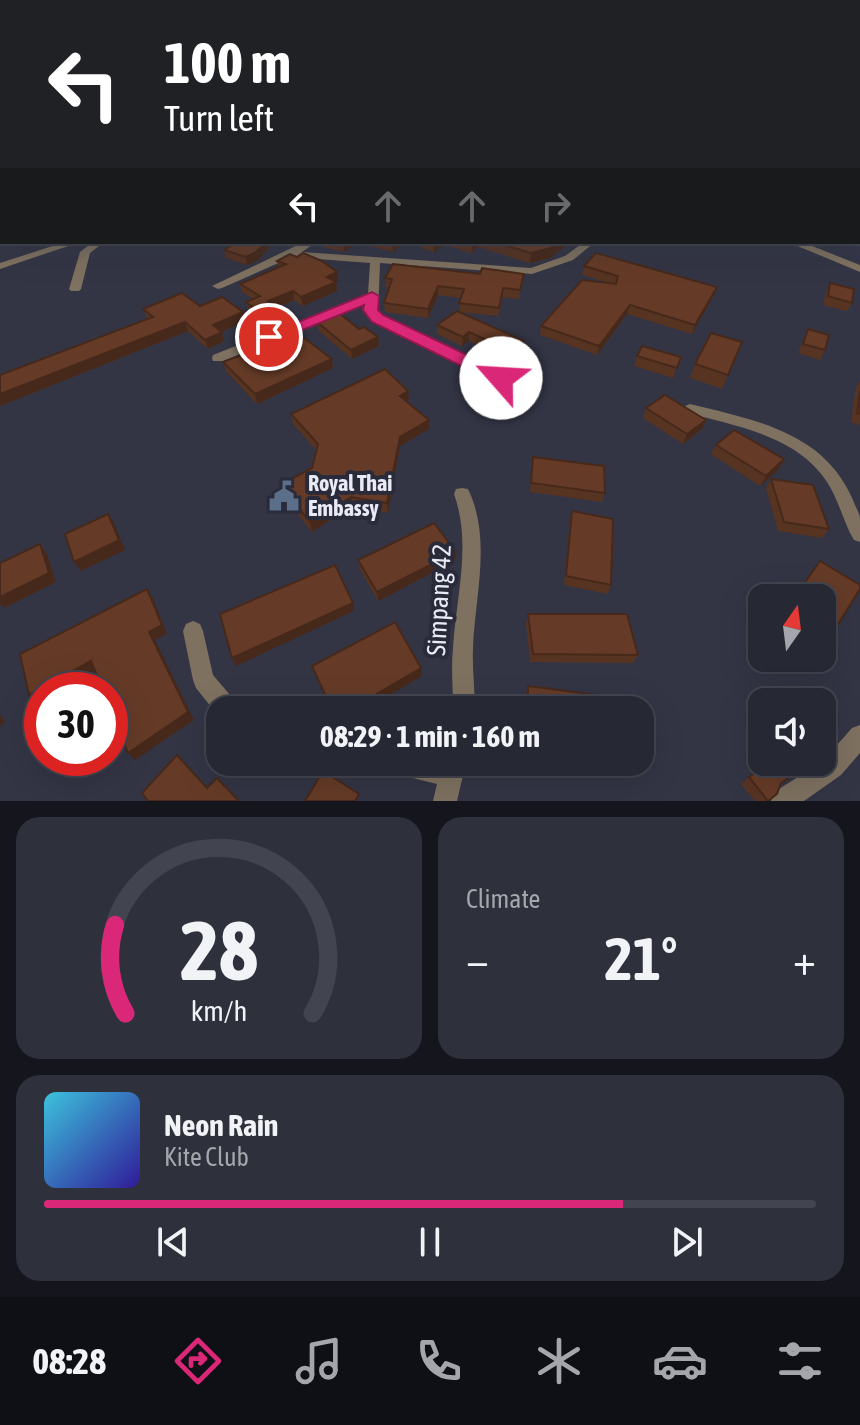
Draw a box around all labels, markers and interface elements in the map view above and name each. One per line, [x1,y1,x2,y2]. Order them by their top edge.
text: 100 m [164,31,291,95]
icon: left [32,32,136,136]
text: Turn left [164,97,274,139]
icon: left [282,184,326,228]
icon: ahead [366,184,410,228]
icon: ahead [450,184,494,228]
icon: right [534,184,578,228]
pin [235,303,303,371]
icon: arrive [247,315,291,359]
position arrow [459,336,543,420]
place label: Royal Thai Embassy [308,470,392,521]
public building icon: Royal Thai Embassy [267,479,301,513]
street label: Simpang 42 [421,543,457,657]
north arrow [748,584,836,672]
map controls [748,584,836,776]
speed limit sign: 30 [24,672,128,776]
button: sound [748,688,836,776]
text: 08:29 · 1 min · 160 m [320,719,540,753]
text: Climate [466,884,540,914]
text: 28 [180,902,258,998]
text: 21° [605,924,677,993]
text: − [466,934,489,984]
text: + [793,934,816,984]
text: km/h [191,994,247,1027]
text: Neon Rain [164,1108,278,1142]
text: Kite Club [164,1142,249,1172]
icon: previous [151,1220,195,1264]
icon: pause [408,1220,452,1264]
icon: next [665,1220,709,1264]
icon: directions [170,1333,226,1389]
icon: music [291,1333,347,1389]
icon: phone [411,1333,467,1389]
icon: climate [531,1333,587,1389]
icon: car [652,1333,708,1389]
icon: filters [772,1333,828,1389]
text: 08:28 [32,1340,106,1382]

